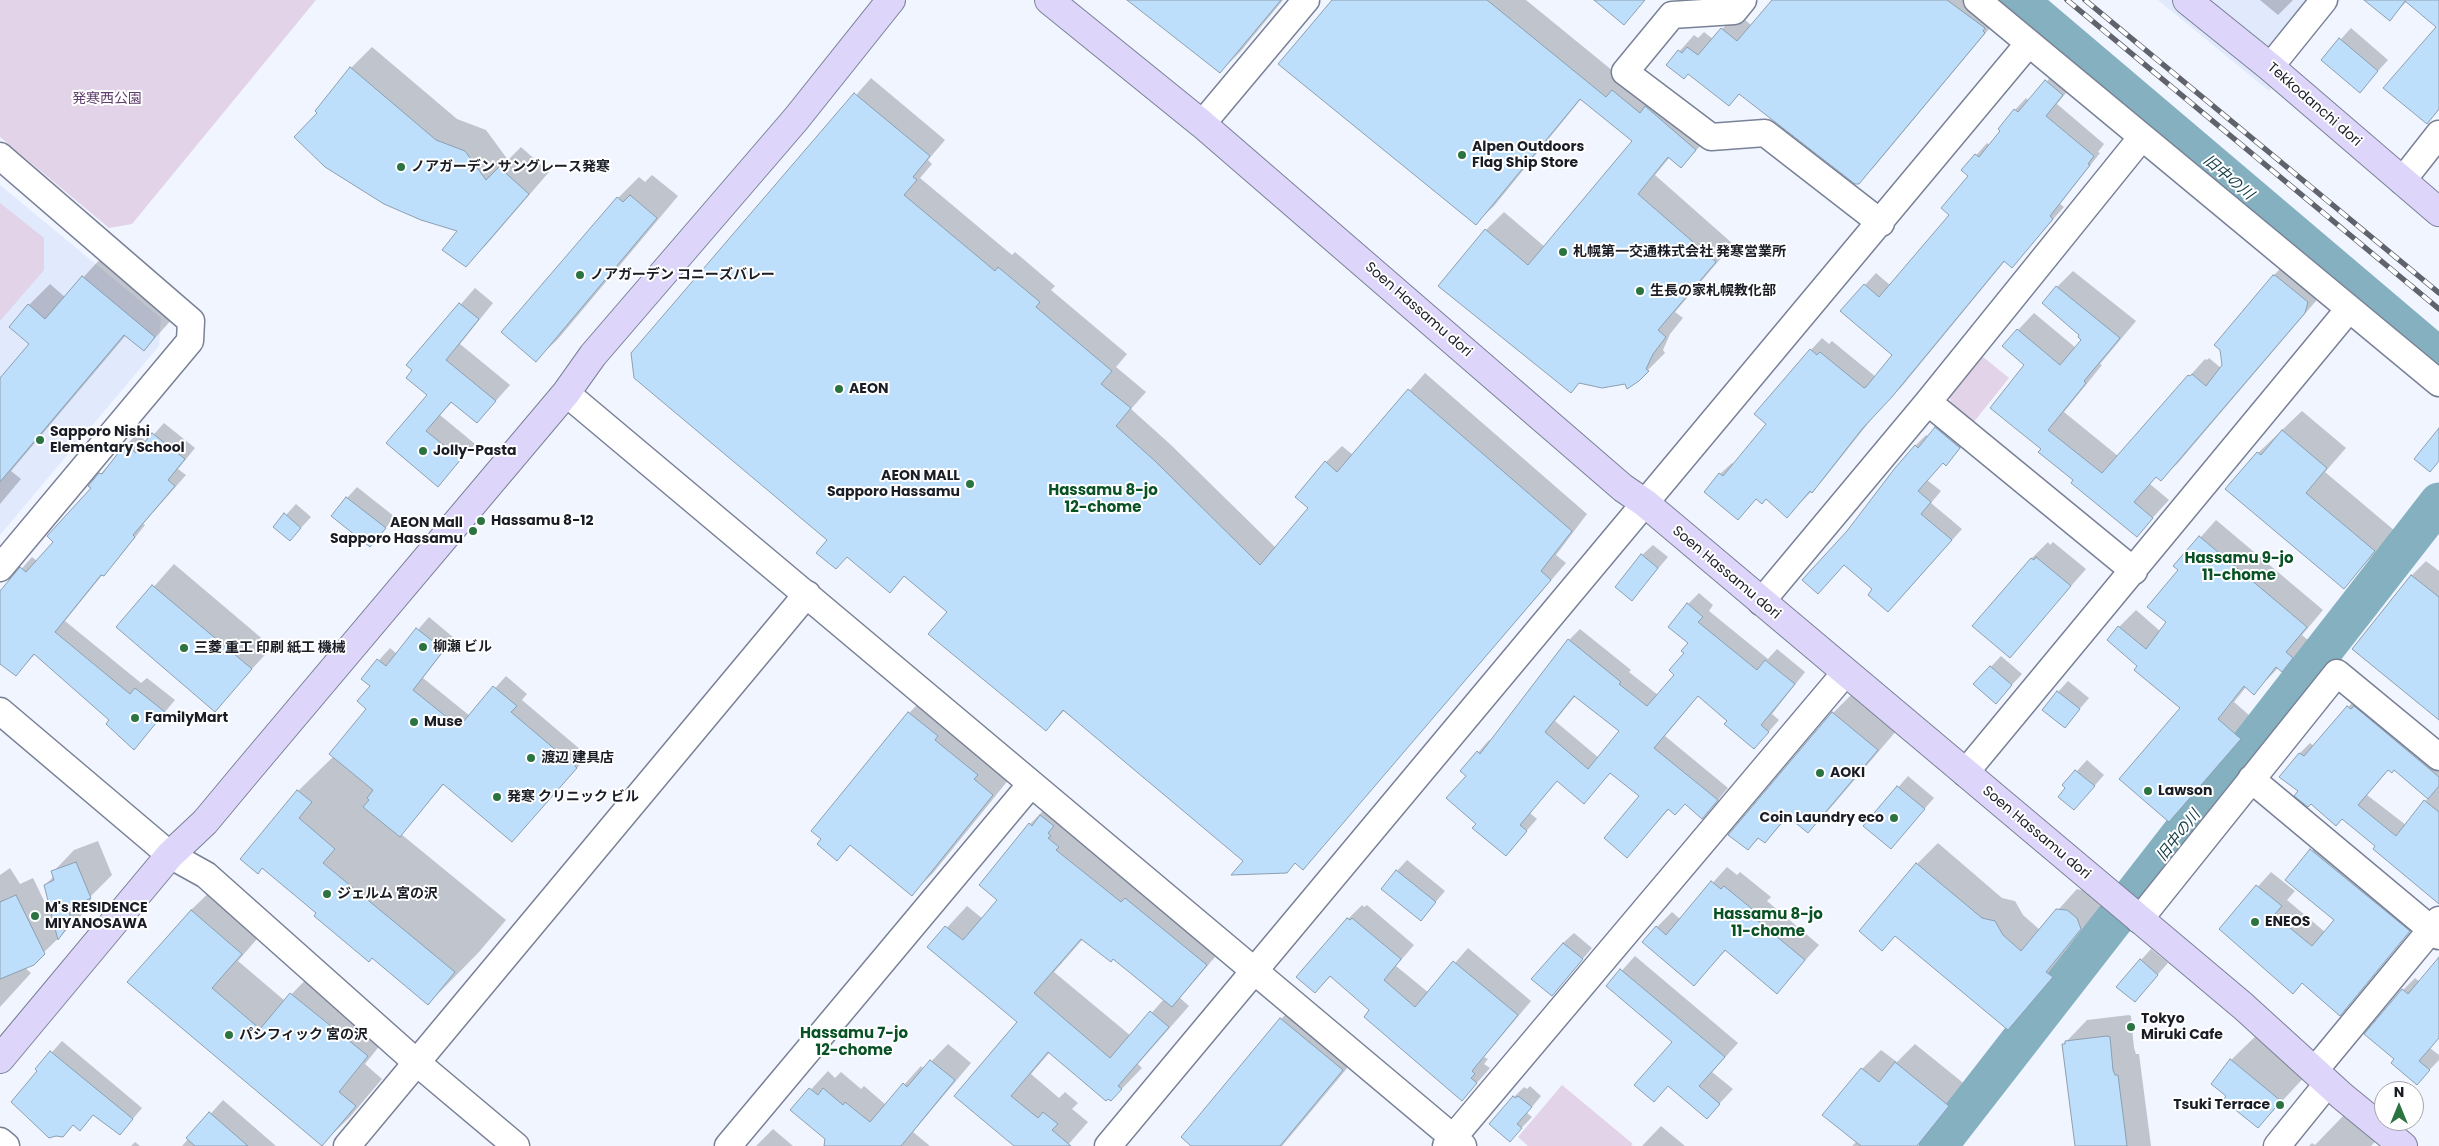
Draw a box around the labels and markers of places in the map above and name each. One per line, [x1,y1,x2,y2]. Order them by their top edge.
place label: Alpen Outdoors Flag Ship Store [1472,139,1584,172]
marker: Alpen Outdoors Flag Ship Store [1456,149,1468,161]
place label: ノアガーデン サングレース発寒 [411,159,610,175]
marker: ノアガーデン サングレース発寒 [395,161,407,173]
place label: 札幌第一交通株式会社 発寒営業所 [1573,244,1786,260]
marker: 札幌第一交通株式会社 発寒営業所 [1557,246,1569,258]
place label: ノアガーデン コニーズバレー [590,267,775,283]
marker: ノアガーデン コニーズバレー [574,269,586,281]
place label: 生長の家札幌教化部 [1650,283,1776,299]
marker: 生長の家札幌教化部 [1634,285,1646,297]
place label: AEON [849,381,888,397]
marker: AEON [833,383,845,395]
place label: Sapporo Nishi Elementary School [50,424,185,457]
marker: Sapporo Nishi Elementary School [34,434,46,446]
place label: Jolly-Pasta [433,443,516,459]
marker: Jolly-Pasta [417,445,429,457]
place label: AEON MALL Sapporo Hassamu [827,468,960,501]
marker: AEON MALL Sapporo Hassamu [964,478,976,490]
place label: Hassamu 8-12 [491,513,594,529]
place label: AEON Mall Sapporo Hassamu [330,515,463,548]
marker: Hassamu 8-12 [475,515,487,527]
marker: AEON Mall Sapporo Hassamu [467,525,479,537]
place label: 柳瀬 ビル [433,639,492,655]
place label: 三菱 重工 印刷 紙工 機械 [194,640,346,656]
marker: 柳瀬 ビル [417,641,429,653]
marker: 三菱 重工 印刷 紙工 機械 [178,642,190,654]
place label: FamilyMart [145,710,228,726]
marker: FamilyMart [129,712,141,724]
place label: Muse [424,714,463,730]
marker: Muse [408,716,420,728]
place label: 渡辺 建具店 [541,750,614,766]
marker: 渡辺 建具店 [525,752,537,764]
place label: AOKI [1830,765,1865,781]
marker: AOKI [1814,767,1826,779]
place label: Lawson [2158,783,2212,799]
marker: Lawson [2142,785,2154,797]
place label: 発寒 クリニック ビル [507,789,639,805]
marker: 発寒 クリニック ビル [491,791,503,803]
place label: Coin Laundry eco [1759,810,1884,826]
marker: Coin Laundry eco [1888,812,1900,824]
place label: ジェルム 宮の沢 [337,886,438,902]
marker: ジェルム 宮の沢 [321,888,333,900]
place label: M's RESIDENCE MIYANOSAWA [45,900,148,932]
marker: M's RESIDENCE MIYANOSAWA [29,910,41,922]
place label: ENEOS [2265,914,2310,930]
marker: ENEOS [2249,916,2261,928]
place label: Tokyo Miruki Cafe [2141,1011,2223,1044]
marker: Tokyo Miruki Cafe [2125,1021,2137,1033]
place label: パシフィック 宮の沢 [239,1027,368,1043]
marker: パシフィック 宮の沢 [223,1029,235,1041]
place label: Tsuki Terrace [2173,1097,2270,1113]
marker: Tsuki Terrace [2274,1099,2286,1111]

